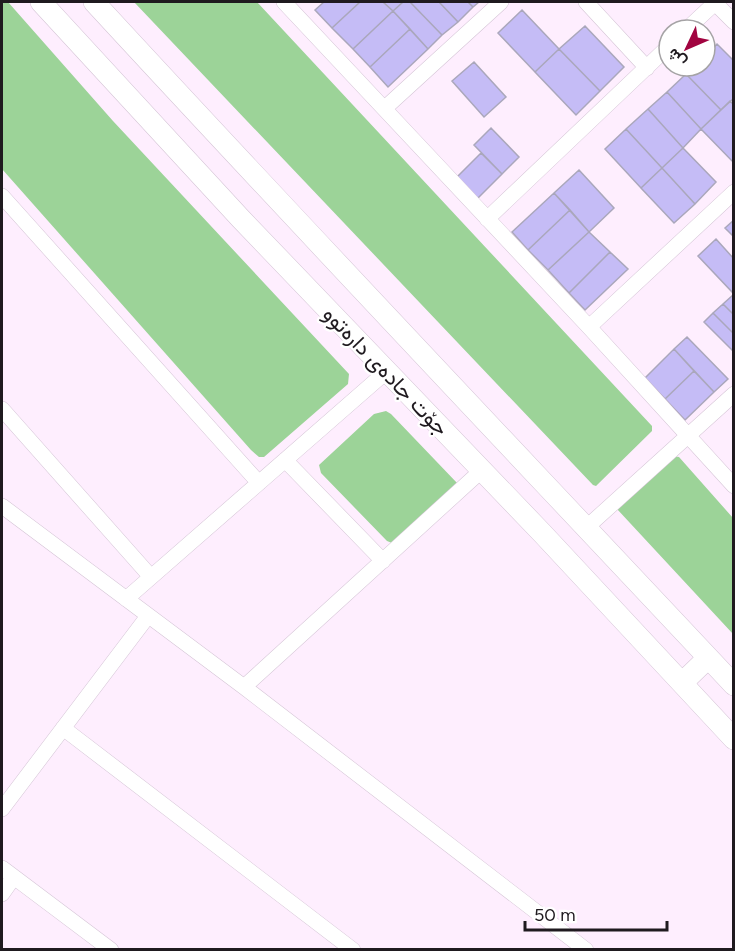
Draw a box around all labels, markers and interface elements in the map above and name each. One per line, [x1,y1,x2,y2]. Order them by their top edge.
north arrow [657,18,717,78]
text: ش [663,45,690,72]
street label: جۆت جادەی دارەتوو [317,301,455,441]
scale bar [525,894,668,932]
text: 50 m [534,904,576,926]

